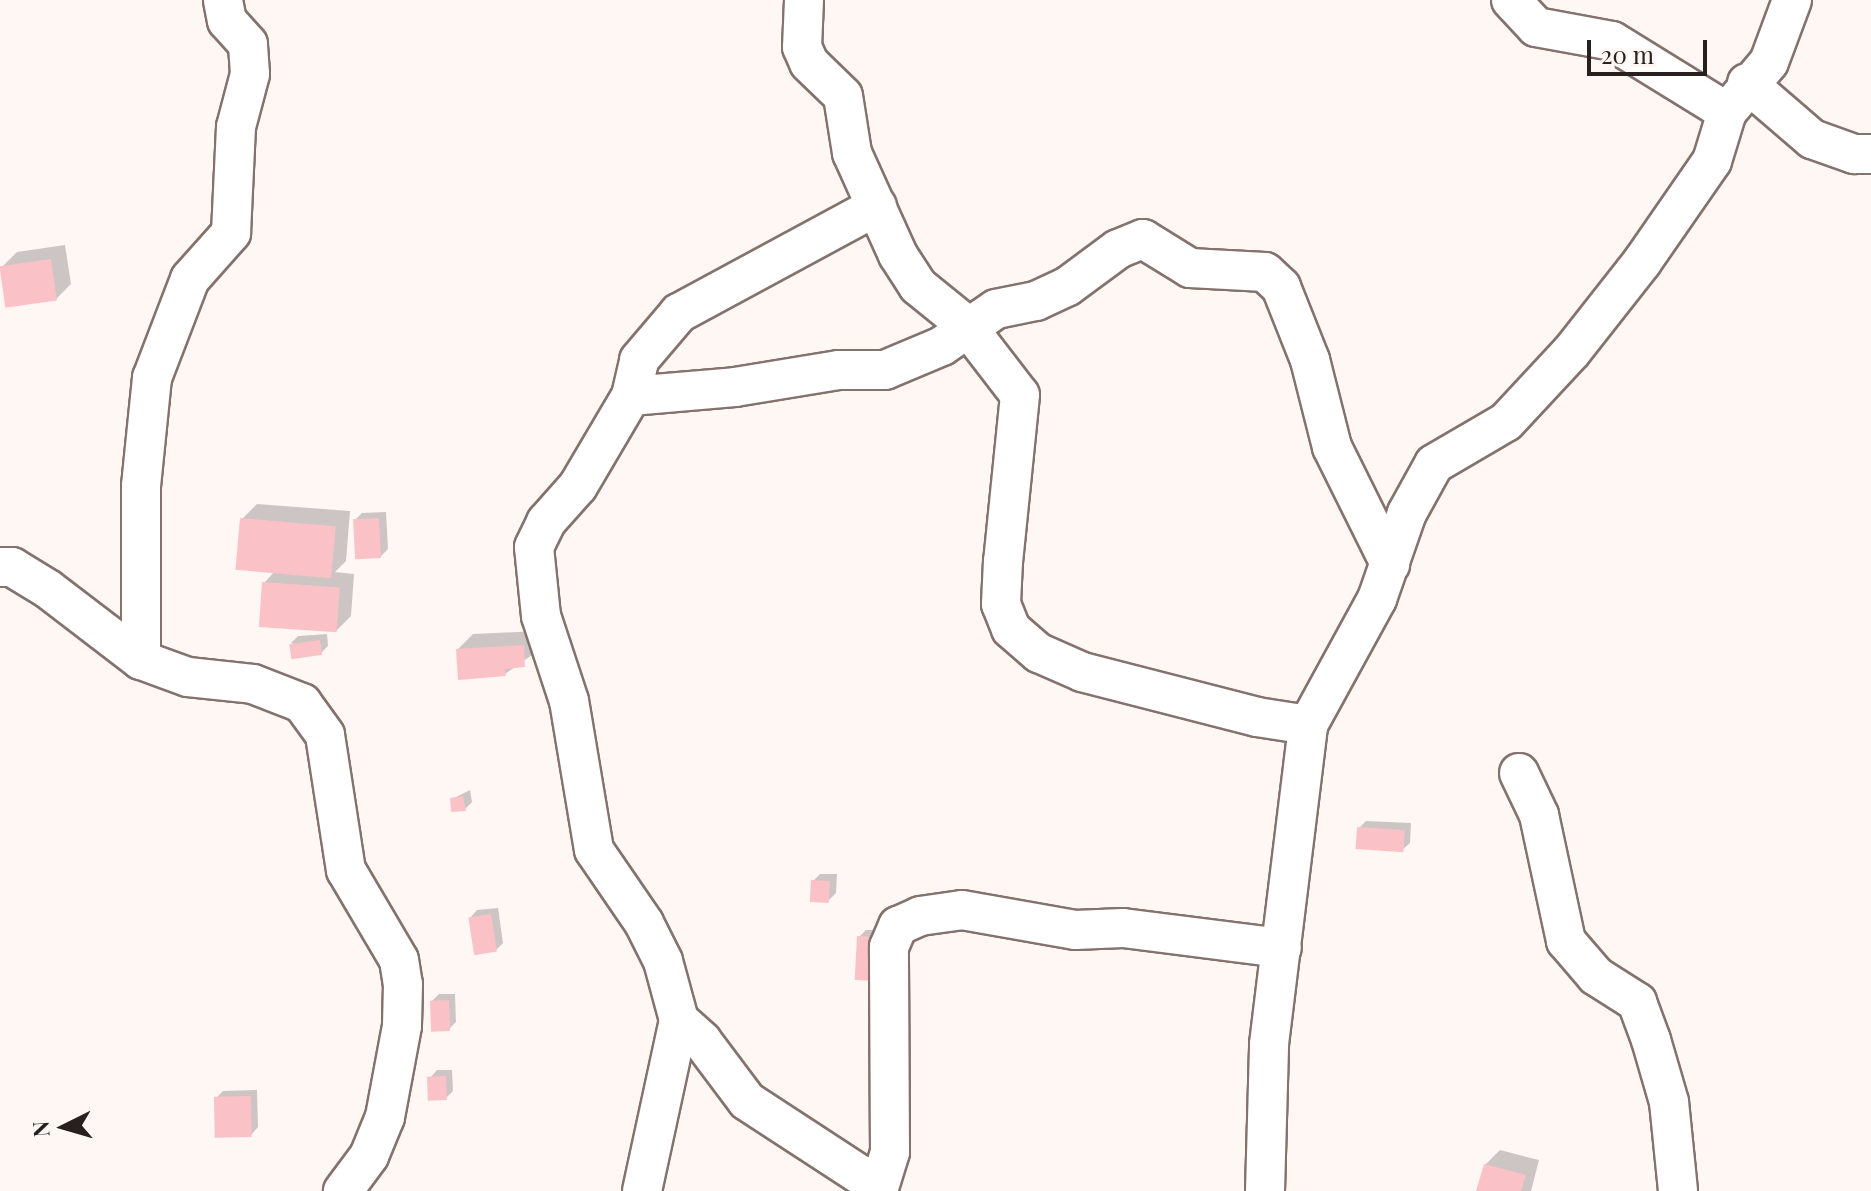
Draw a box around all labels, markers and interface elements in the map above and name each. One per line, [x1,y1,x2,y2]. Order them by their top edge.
scale bar [1591,24,1711,74]
text: 20 m [1601,38,1654,70]
north arrow [24,1087,104,1167]
text: N [24,1120,56,1138]

